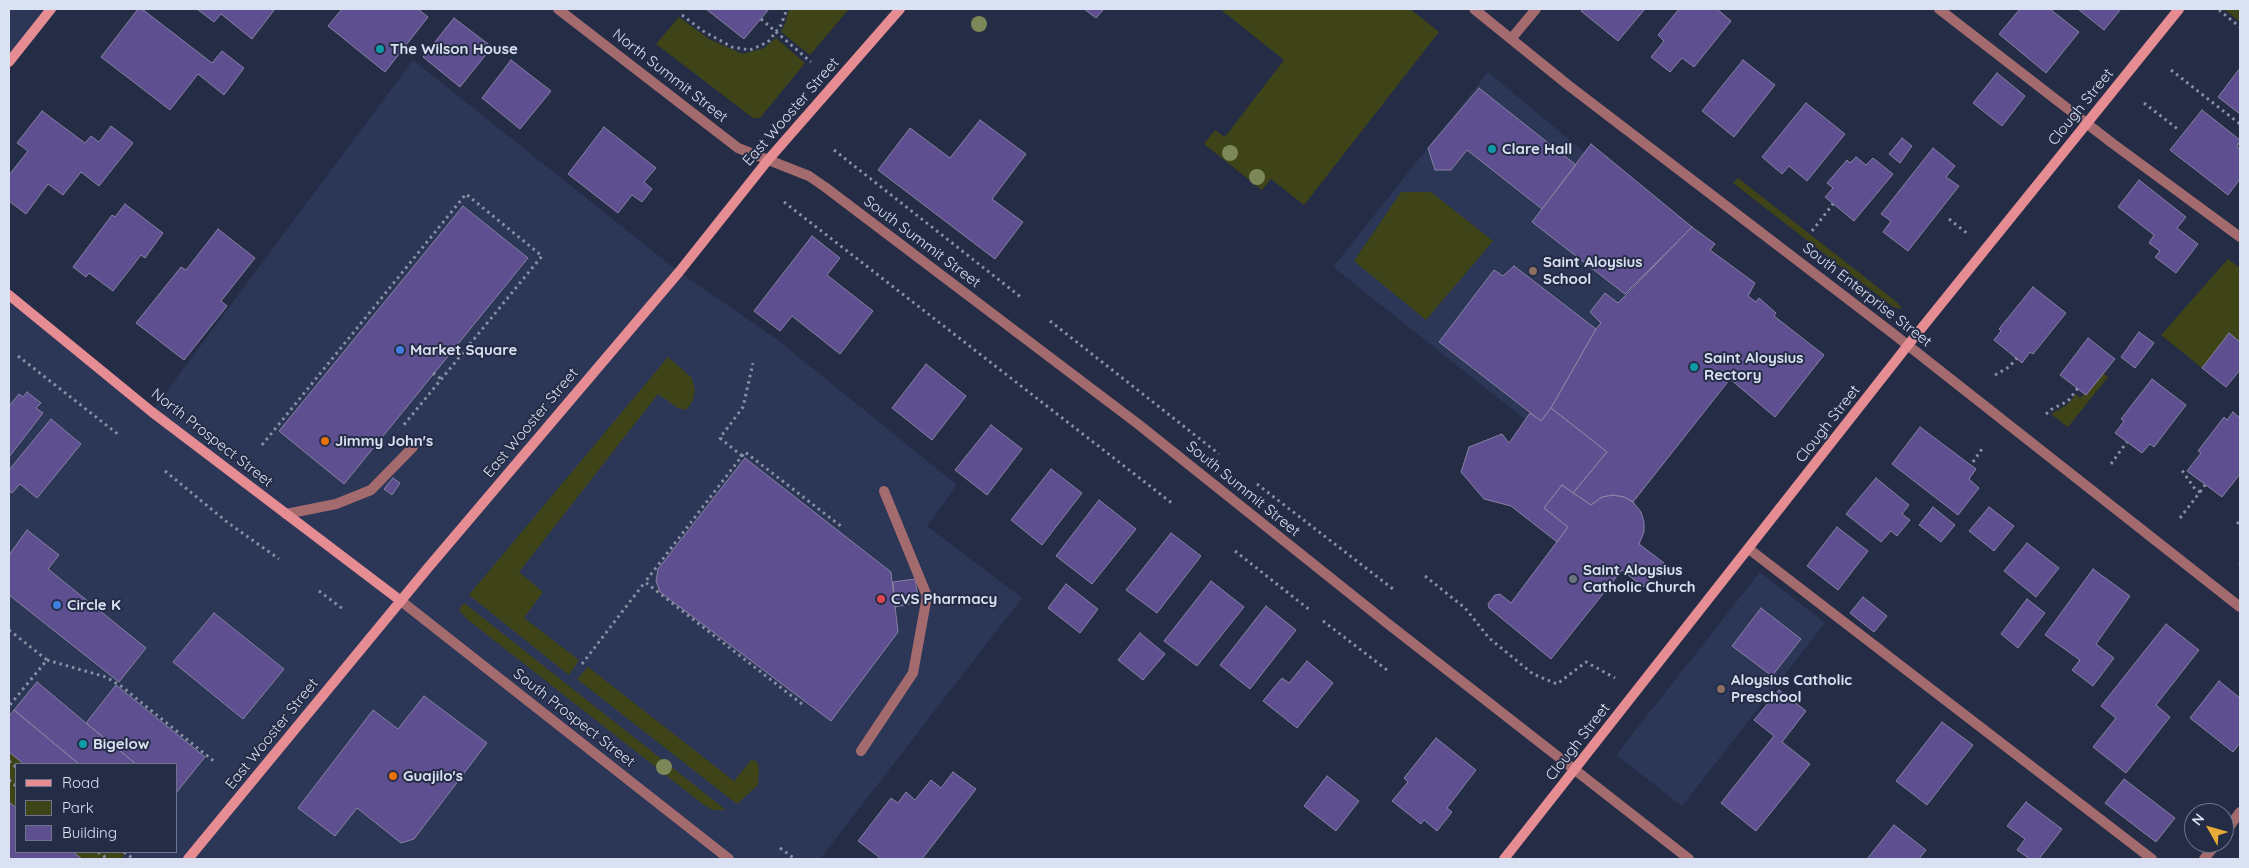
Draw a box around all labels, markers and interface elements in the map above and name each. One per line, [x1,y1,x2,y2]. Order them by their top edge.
street label: North Summit Street [609,25,731,127]
place label: The Wilson House [390,40,518,58]
marker: The Wilson House [374,43,386,55]
street label: East Wooster Street [739,54,843,170]
street label: Clough Street [2045,65,2117,149]
place label: Clare Hall [1502,140,1572,158]
marker: Clare Hall [1486,143,1498,155]
street label: South Summit Street [860,192,984,292]
street label: South Enterprise Street [1799,239,1935,351]
place label: Saint Aloysius School [1543,253,1642,288]
marker: Saint Aloysius School [1527,265,1539,277]
place label: Market Square [410,341,517,359]
marker: Market Square [394,344,406,356]
place label: Saint Aloysius Rectory [1704,349,1803,384]
marker: Saint Aloysius Rectory [1688,361,1700,373]
street label: East Wooster Street [480,365,582,481]
street label: Clough Street [1792,382,1864,466]
street label: North Prospect Street [148,385,276,491]
place label: Jimmy John's [335,432,433,450]
marker: Jimmy John's [319,435,331,447]
street label: South Summit Street [1182,438,1304,540]
place label: Saint Aloysius Catholic Church [1583,561,1695,596]
marker: Saint Aloysius Catholic Church [1567,573,1579,585]
place label: CVS Pharmacy [891,590,997,608]
marker: CVS Pharmacy [875,593,887,605]
place label: Circle K [67,596,121,614]
marker: Circle K [51,599,63,611]
street label: South Prospect Street [509,665,639,771]
place label: Aloysius Catholic Preschool [1731,671,1852,706]
street label: East Wooster Street [222,675,322,793]
marker: Aloysius Catholic Preschool [1715,683,1727,695]
street label: Clough Street [1542,700,1614,784]
place label: Bigelow [93,735,149,753]
marker: Bigelow [77,738,89,750]
legend [15,763,178,853]
place label: Guajilo's [403,767,463,785]
marker: Guajilo's [387,770,399,782]
text: Road [62,773,99,792]
text: Park [62,798,94,817]
north arrow [2184,803,2234,853]
text: N [2188,810,2208,829]
text: Building [62,823,117,842]

